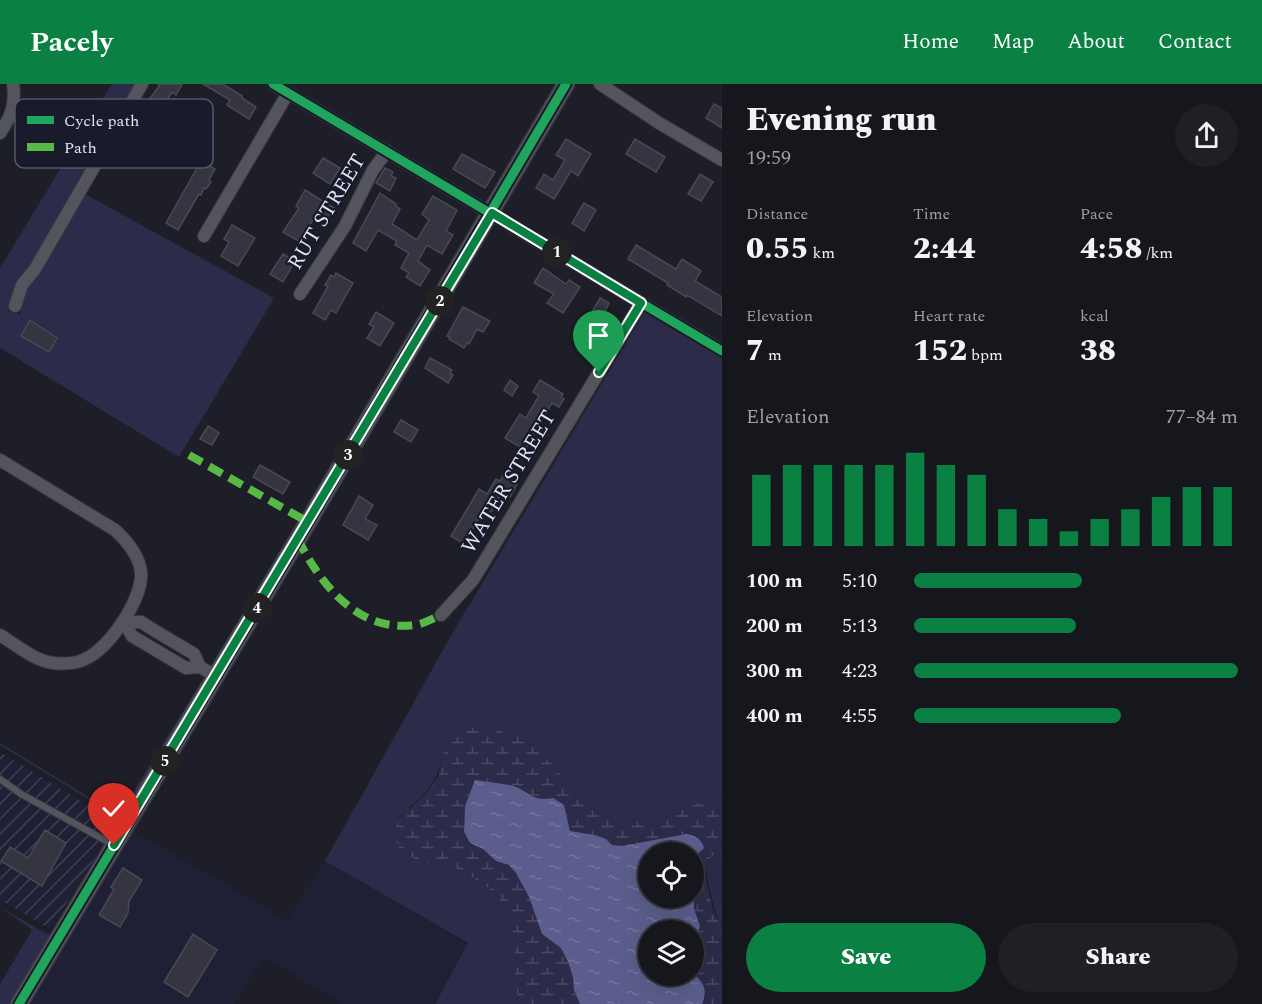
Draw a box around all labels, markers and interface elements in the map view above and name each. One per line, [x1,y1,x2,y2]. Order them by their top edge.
text: Pacely [30,21,113,64]
text: Home [902,26,959,58]
text: Map [992,26,1034,58]
text: About [1067,26,1125,58]
text: Contact [1158,26,1232,58]
text: Evening run [746,95,937,145]
legend [15,99,213,168]
button: share [1175,104,1238,167]
text: Cycle path [64,109,139,133]
text: Path [64,136,97,160]
text: 19:59 [746,143,791,173]
street label: RUT STREET [280,148,374,276]
text: Distance [746,202,808,226]
text: Time [913,202,950,226]
text: Pace [1080,202,1113,226]
text: 0.55 [746,226,808,272]
text: 2:44 [913,226,975,272]
text: 4:58 [1080,226,1142,272]
pin: 1 [542,237,572,267]
text: 1 [553,240,561,264]
text: km [808,241,835,265]
text: /km [1142,241,1173,265]
pin: 2 [425,286,455,316]
text: 2 [436,289,444,313]
text: Elevation [746,304,813,328]
text: Heart rate [913,304,985,328]
text: kcal [1080,304,1109,328]
pin [573,310,624,372]
icon: arrive [582,319,615,352]
text: 7 [746,328,764,374]
text: 152 [913,328,967,374]
text: 38 [1080,328,1116,374]
text: m [764,343,782,367]
text: bpm [967,343,1003,367]
text: Elevation [746,402,830,432]
text: 77–84 m [1166,402,1238,432]
street label: WATER STREET [453,404,565,560]
pin: 3 [333,440,363,470]
text: 3 [344,443,352,467]
text: 100 m [746,566,803,596]
text: 5:10 [842,566,877,596]
pin: 4 [242,593,272,623]
text: 4 [253,596,261,620]
text: 200 m [746,611,803,641]
text: 5:13 [842,611,877,641]
text: 300 m [746,656,803,686]
text: 4:23 [842,656,877,686]
text: 400 m [746,701,803,731]
text: 4:55 [842,701,877,731]
pin: 5 [150,746,180,776]
text: 5 [161,749,169,773]
pin [88,783,139,845]
icon: check [97,792,130,825]
map controls [638,842,704,986]
button: locate [638,842,704,908]
button: layers [638,920,704,986]
button: Save [746,923,986,992]
button: Share [998,923,1238,992]

